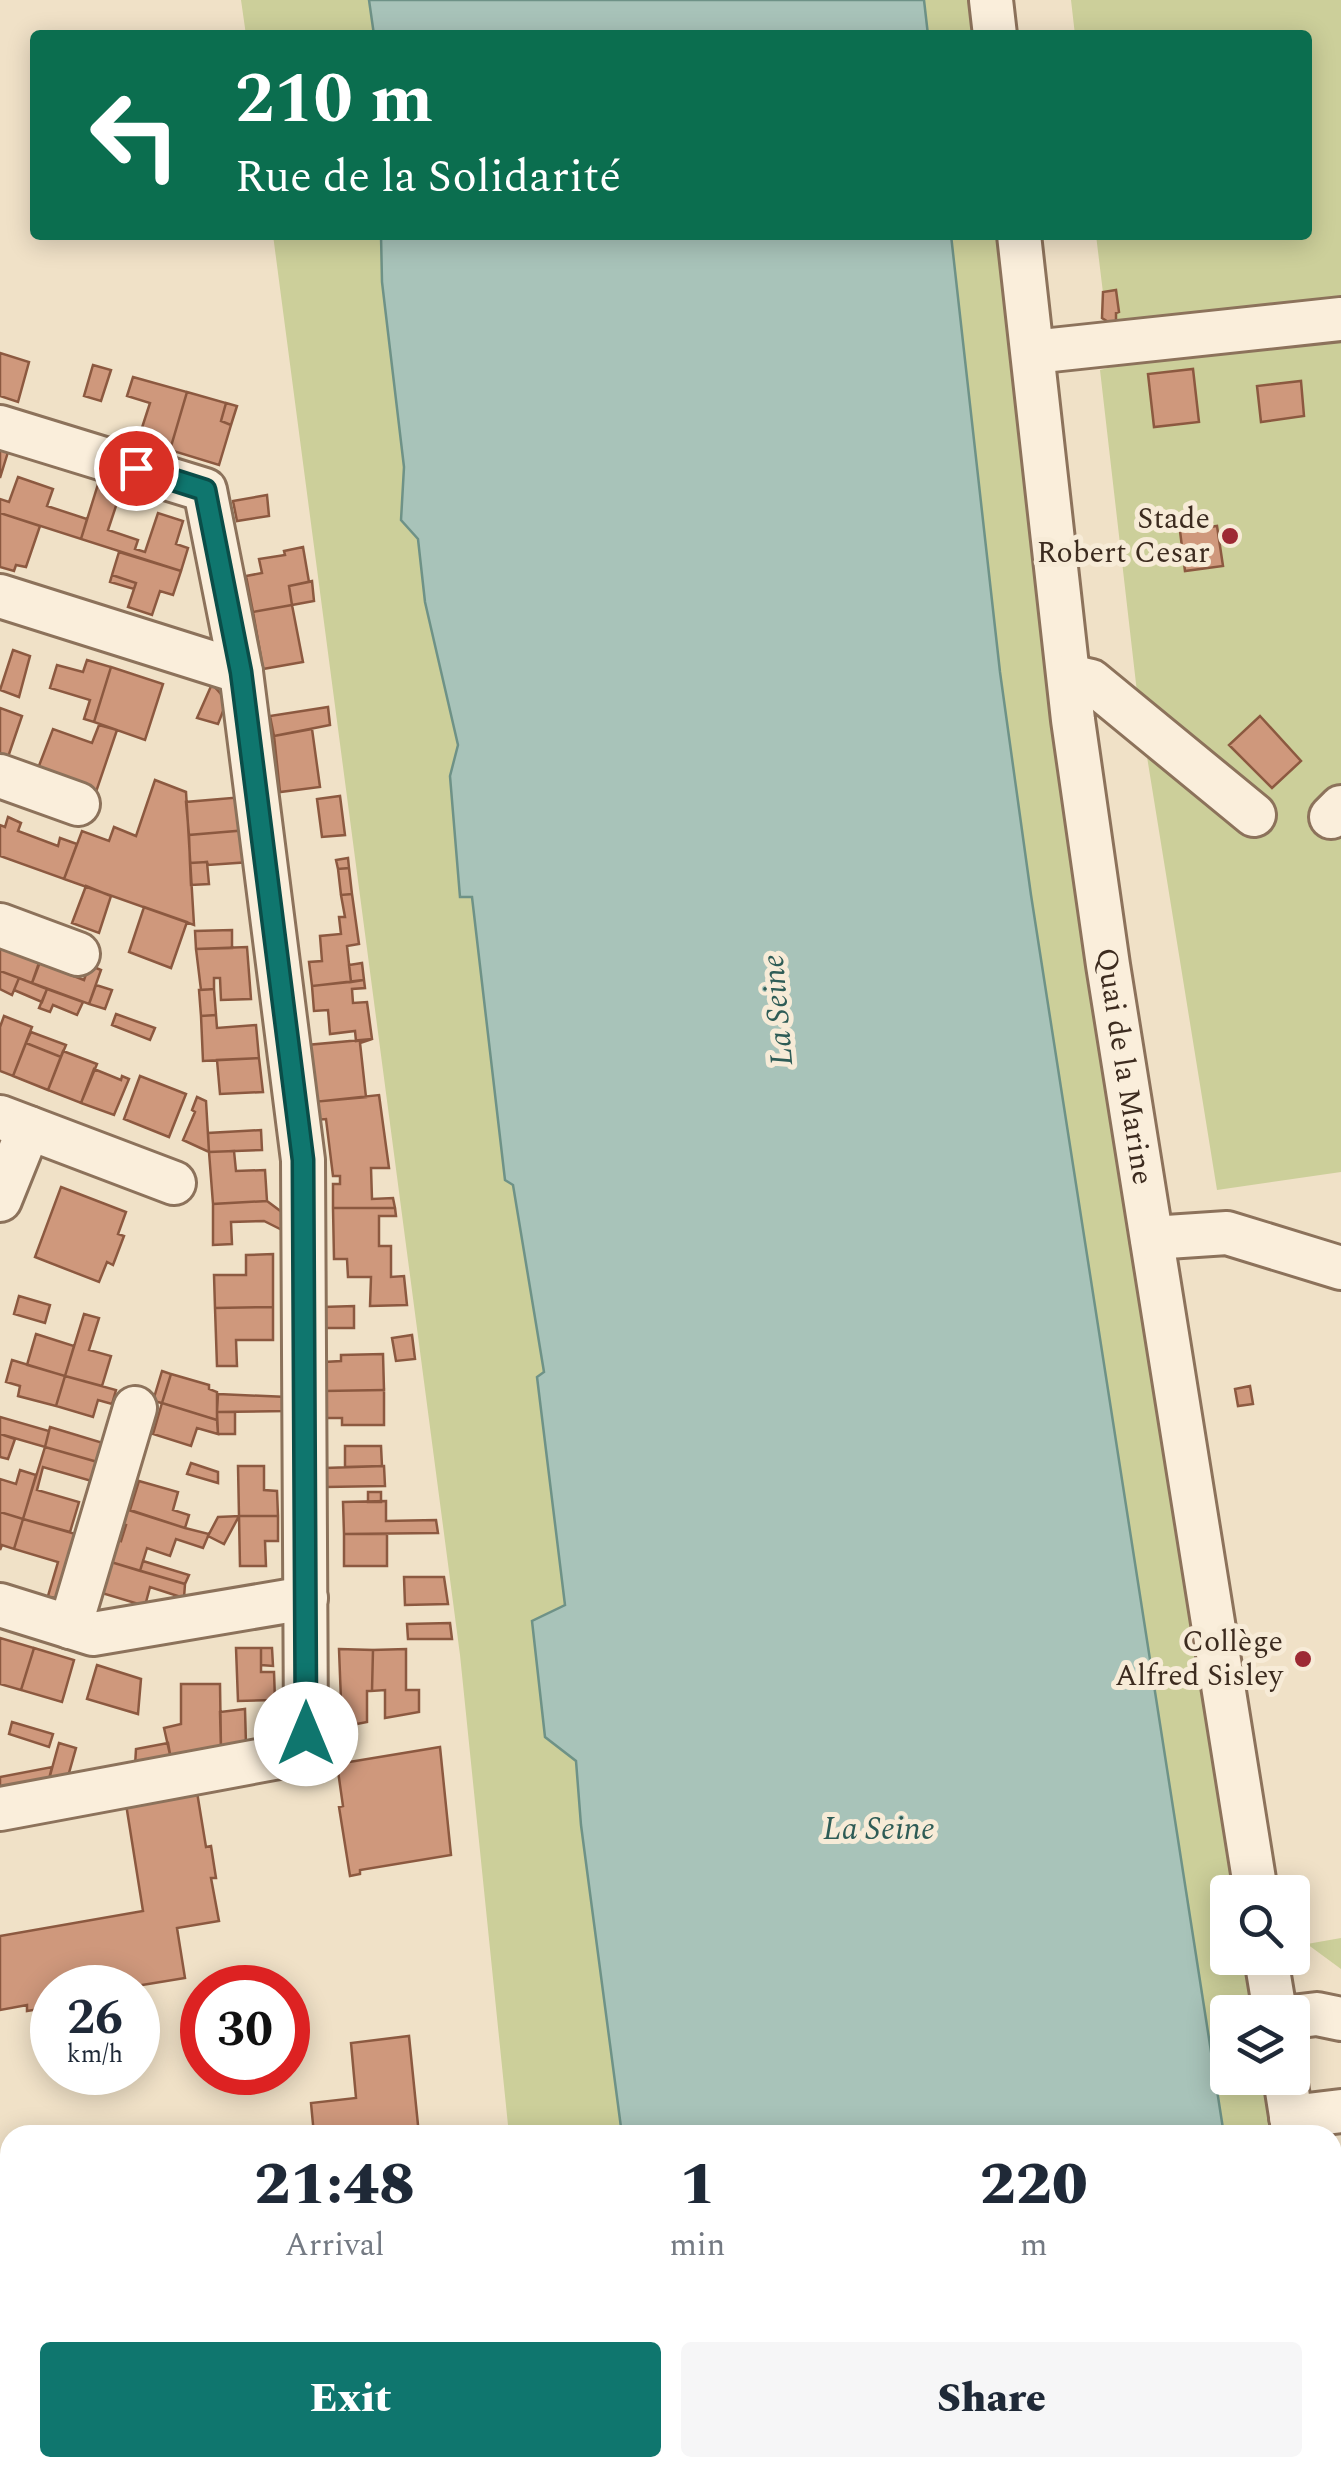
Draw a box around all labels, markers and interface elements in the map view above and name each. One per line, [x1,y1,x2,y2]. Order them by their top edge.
text: 210 m [235,47,433,153]
icon: left [70,70,200,200]
text: Rue de la Solidarité [235,143,621,212]
pin [94,426,179,511]
icon: arrive [109,441,164,496]
place label: Stade Robert Cesar [1037,496,1210,576]
marker: Stade Robert Cesar [1219,525,1241,547]
street label: Quai de la Marine [1083,945,1166,1188]
water label: La Seine [749,952,807,1068]
place label: Collège Alfred Sisley [1115,1619,1285,1699]
marker: Collège Alfred Sisley [1292,1648,1314,1670]
position arrow [254,1682,358,1786]
water label: La Seine [823,1805,935,1854]
map controls [1210,1875,1310,2095]
button: search [1210,1875,1310,1975]
speed limit sign: 30 [180,1965,310,2095]
text: 26 [67,1980,123,2056]
button: layers [1210,1995,1310,2095]
text: km/h [67,2036,123,2074]
text: 21:48 [254,2139,415,2231]
text: 1 [679,2139,715,2231]
text: 220 [980,2139,1088,2231]
text: Arrival [285,2221,385,2270]
text: min [669,2221,725,2270]
text: m [1020,2221,1047,2270]
button: Exit [40,2342,661,2457]
button: Share [681,2342,1302,2457]

